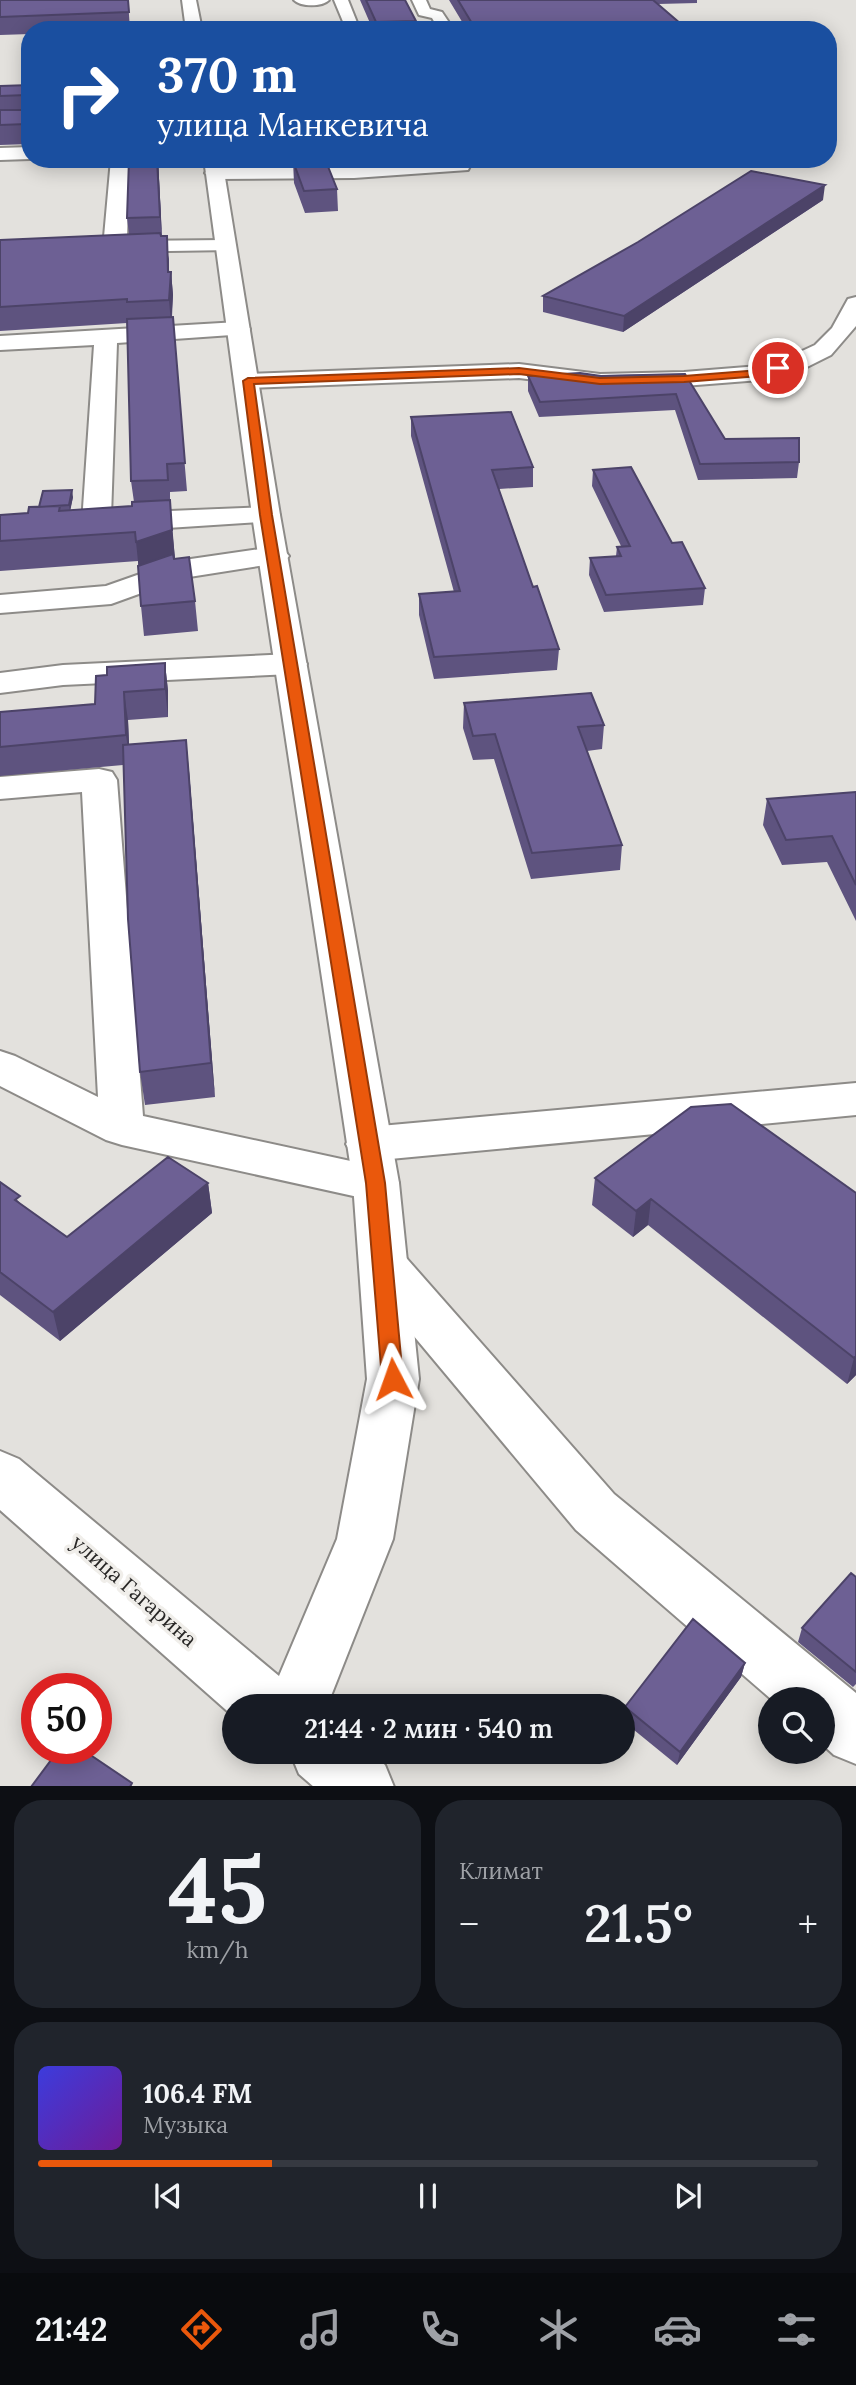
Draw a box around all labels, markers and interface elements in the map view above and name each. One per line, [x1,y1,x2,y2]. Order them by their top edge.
text: 370 m [157,43,297,105]
icon: right [42,49,133,140]
text: улица Манкевича [157,104,429,145]
pin [748,338,808,398]
icon: arrive [759,349,797,387]
position arrow [356,1342,430,1416]
street label: улица Гагарина [66,1529,203,1653]
speed limit sign: 50 [21,1673,112,1764]
map controls [758,1687,835,1764]
button: search [758,1687,835,1764]
text: 21:44 · 2 мин · 540 m [304,1712,553,1745]
text: 45 [168,1831,267,1948]
text: Климат [459,1856,543,1885]
text: 21.5° [584,1890,693,1956]
text: − [459,1900,479,1948]
text: + [798,1900,818,1948]
text: km/h [186,1935,249,1964]
text: 106.4 FM [143,2077,252,2110]
text: Музыка [143,2110,228,2139]
icon: previous [149,2177,187,2215]
icon: pause [409,2177,447,2215]
icon: next [669,2177,707,2215]
icon: directions [177,2305,226,2354]
icon: music [296,2305,345,2354]
icon: phone [415,2305,464,2354]
icon: climate [534,2305,583,2354]
icon: car [653,2305,702,2354]
icon: filters [772,2305,821,2354]
text: 21:42 [35,2309,108,2350]

